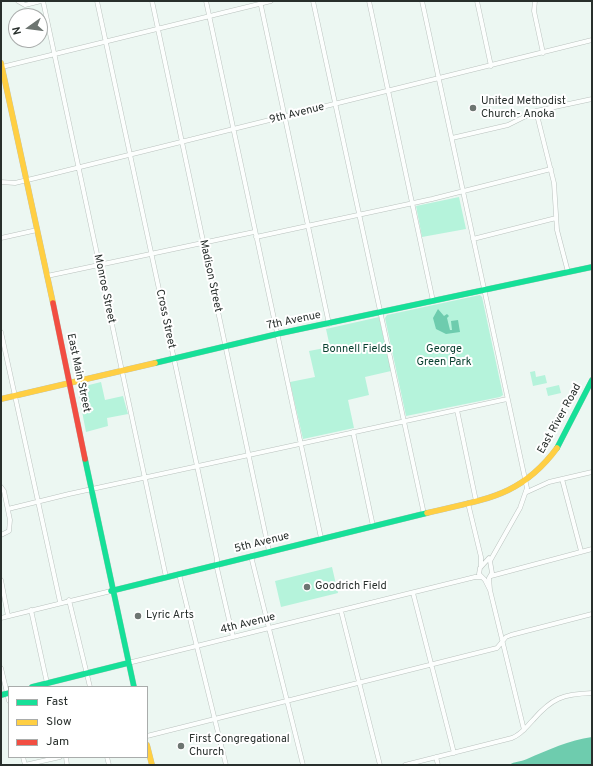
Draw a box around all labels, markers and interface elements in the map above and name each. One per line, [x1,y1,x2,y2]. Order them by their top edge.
north arrow [8,8,48,48]
text: N [10,25,25,36]
place label: United Methodist Church- Anoka [481,95,566,121]
street label: 9th Avenue [268,101,326,127]
marker: United Methodist Church- Anoka [468,103,478,113]
street label: Madison Street [196,239,224,313]
street label: Monroe Street [90,253,118,325]
street label: Cross Street [152,288,178,350]
street label: 7th Avenue [266,309,322,333]
street label: East Main Street [63,332,93,414]
park label: Bonnell Fields [322,343,392,357]
park label: George Green Park [416,343,472,369]
street label: East River Road [535,382,585,456]
street label: 5th Avenue [233,530,291,556]
place label: Goodrich Field [315,580,387,594]
marker: Goodrich Field [302,582,312,592]
place label: Lyric Arts [146,609,194,623]
marker: Lyric Arts [133,611,143,621]
street label: 4th Avenue [219,611,277,637]
legend [8,686,148,758]
text: Fast [46,694,68,710]
text: Slow [46,714,72,730]
place label: First Congregational Church [189,733,290,759]
text: Jam [46,734,69,750]
marker: First Congregational Church [176,741,186,751]

